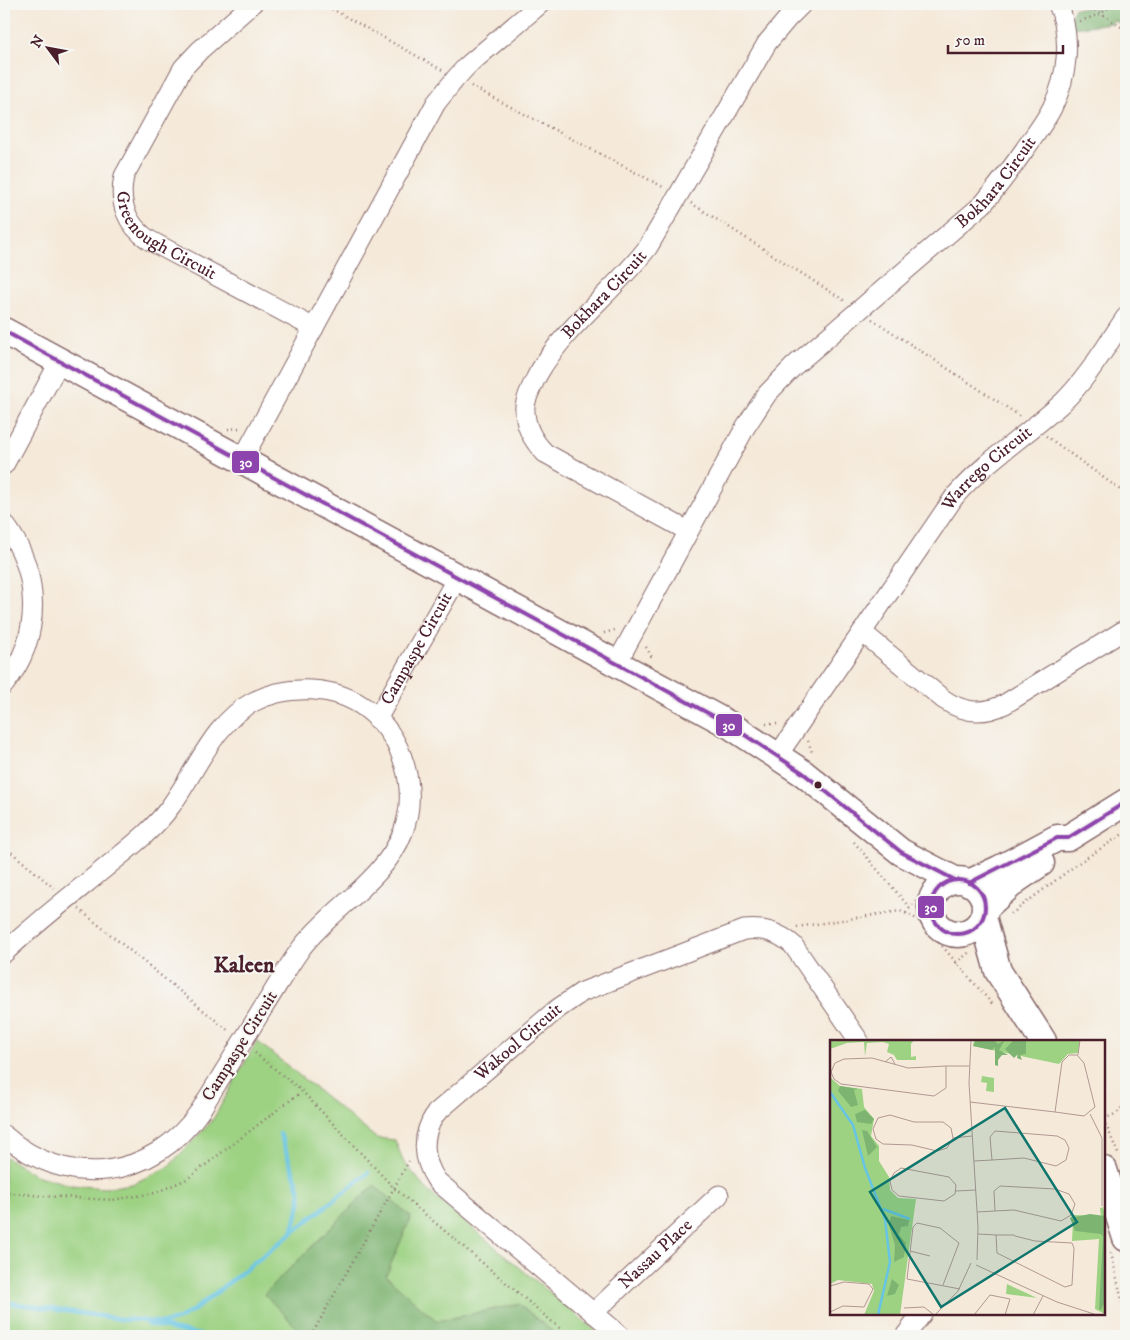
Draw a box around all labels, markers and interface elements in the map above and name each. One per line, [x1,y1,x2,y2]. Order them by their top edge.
north arrow [22,22,72,72]
scale bar [948,22,1062,54]
text: 50 m [955,31,985,50]
text: N [27,32,49,51]
street label: Bokhara Circuit [951,132,1042,233]
street label: Greenough Circuit [111,190,220,285]
street label: Bokhara Circuit [557,246,652,344]
street label: Warrego Circuit [937,421,1037,516]
line badge: 30 [231,450,260,474]
text: 30 [240,454,253,472]
street label: Campaspe Circuit [376,588,458,709]
line badge: 30 [715,713,743,737]
text: 30 [723,717,736,735]
unlabelled marker [813,780,823,790]
line badge: 30 [917,895,945,919]
text: 30 [925,899,938,917]
district label: Kaleen [213,952,275,979]
street label: Campaspe Circuit [197,986,283,1105]
street label: Wakool Circuit [469,998,566,1087]
inset map [830,1040,1105,1315]
street label: Nassau Place [614,1214,697,1294]

